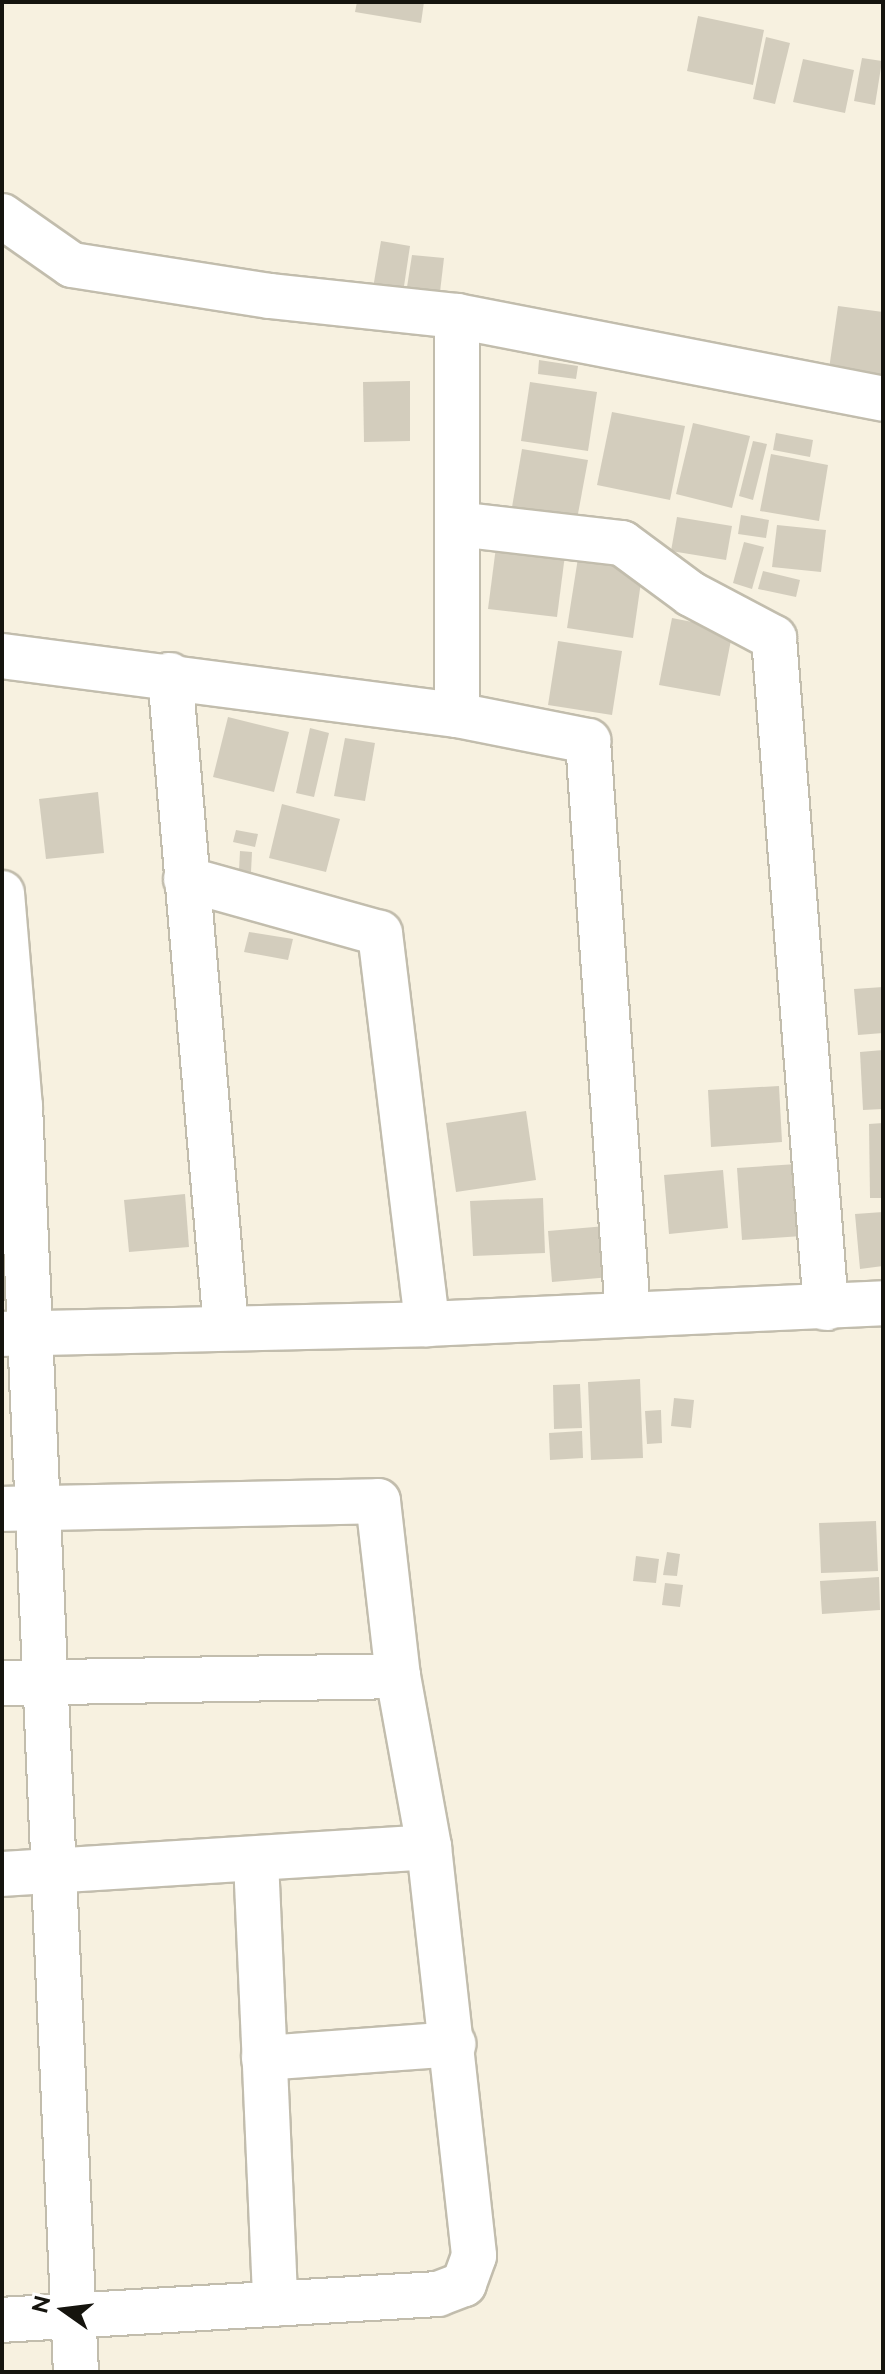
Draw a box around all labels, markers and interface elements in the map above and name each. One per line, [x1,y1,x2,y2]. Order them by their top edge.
north arrow [24,2270,104,2350]
text: N [26,2293,55,2315]

